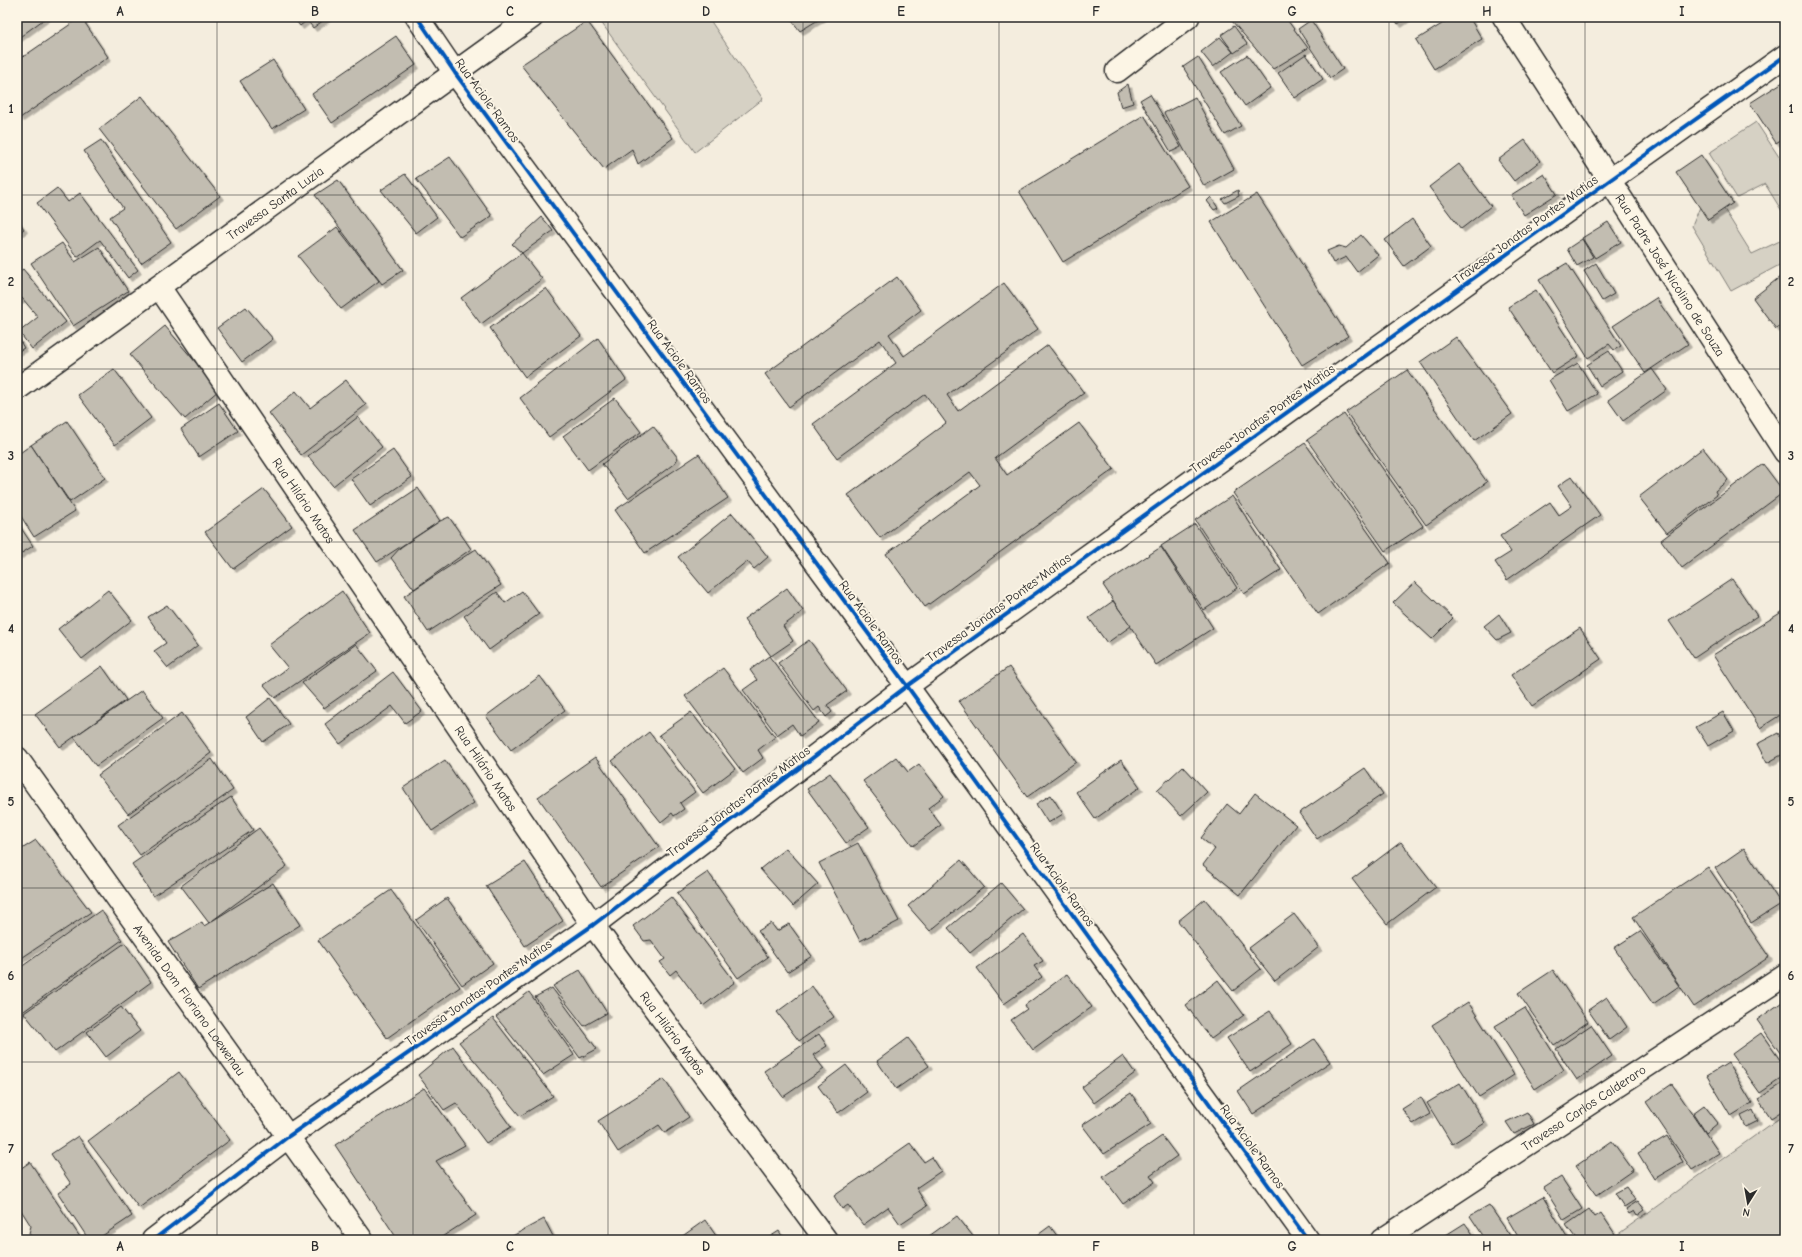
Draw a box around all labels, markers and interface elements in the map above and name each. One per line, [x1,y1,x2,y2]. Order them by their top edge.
text: A [116,4,124,19]
text: B [311,4,319,19]
text: C [506,4,514,19]
text: D [702,4,710,19]
text: E [897,4,905,19]
text: F [1092,4,1100,19]
text: G [1287,4,1297,19]
text: H [1482,4,1492,19]
text: I [1679,4,1685,19]
street label: Rua Aciole Ramos [452,55,523,145]
text: 1 [8,101,14,116]
text: 1 [1788,101,1794,116]
street label: Travessa Santa Luzia [224,163,326,243]
street label: Travessa Jonatas Pontes Matias [1450,172,1601,287]
street label: Rua Padre José Nicolino de Souza [1612,191,1728,359]
text: 2 [8,274,14,289]
text: 2 [1788,274,1794,289]
street label: Rua Aciole Ramos [644,316,715,406]
street label: Travessa Jonatas Pontes Matias [1187,361,1338,476]
text: 3 [8,448,14,463]
text: 3 [1788,448,1794,463]
street label: Rua Hilário Matos [269,455,338,546]
street label: Travessa Jonatas Pontes Matias [923,550,1074,665]
street label: Rua Aciole Ramos [836,577,907,667]
text: 4 [8,621,14,636]
text: 4 [1788,621,1794,636]
street label: Rua Hilário Matos [452,723,520,814]
street label: Travessa Jonatas Pontes Matias [664,743,813,860]
text: 5 [8,794,15,809]
text: 5 [1788,794,1795,809]
street label: Rua Aciole Ramos [1027,839,1098,929]
street label: Avenida Dom Floriano Loewenau [130,921,249,1078]
street label: Travessa Jonatas Pontes Matias [402,936,554,1049]
text: 6 [8,968,15,983]
text: 6 [1788,968,1795,983]
street label: Rua Hilário Matos [637,989,708,1078]
street label: Travessa Carlos Calderaro [1519,1062,1649,1154]
street label: Rua Aciole Ramos [1217,1101,1288,1191]
text: 7 [8,1141,14,1156]
text: 7 [1788,1141,1794,1156]
north arrow [1728,1183,1768,1223]
text: N [1741,1205,1751,1219]
text: A [116,1239,124,1254]
text: B [311,1239,319,1254]
text: C [506,1239,514,1254]
text: D [702,1239,710,1254]
text: E [897,1239,905,1254]
text: F [1092,1239,1100,1254]
text: G [1287,1239,1297,1254]
text: H [1482,1239,1492,1254]
text: I [1679,1239,1685,1254]

